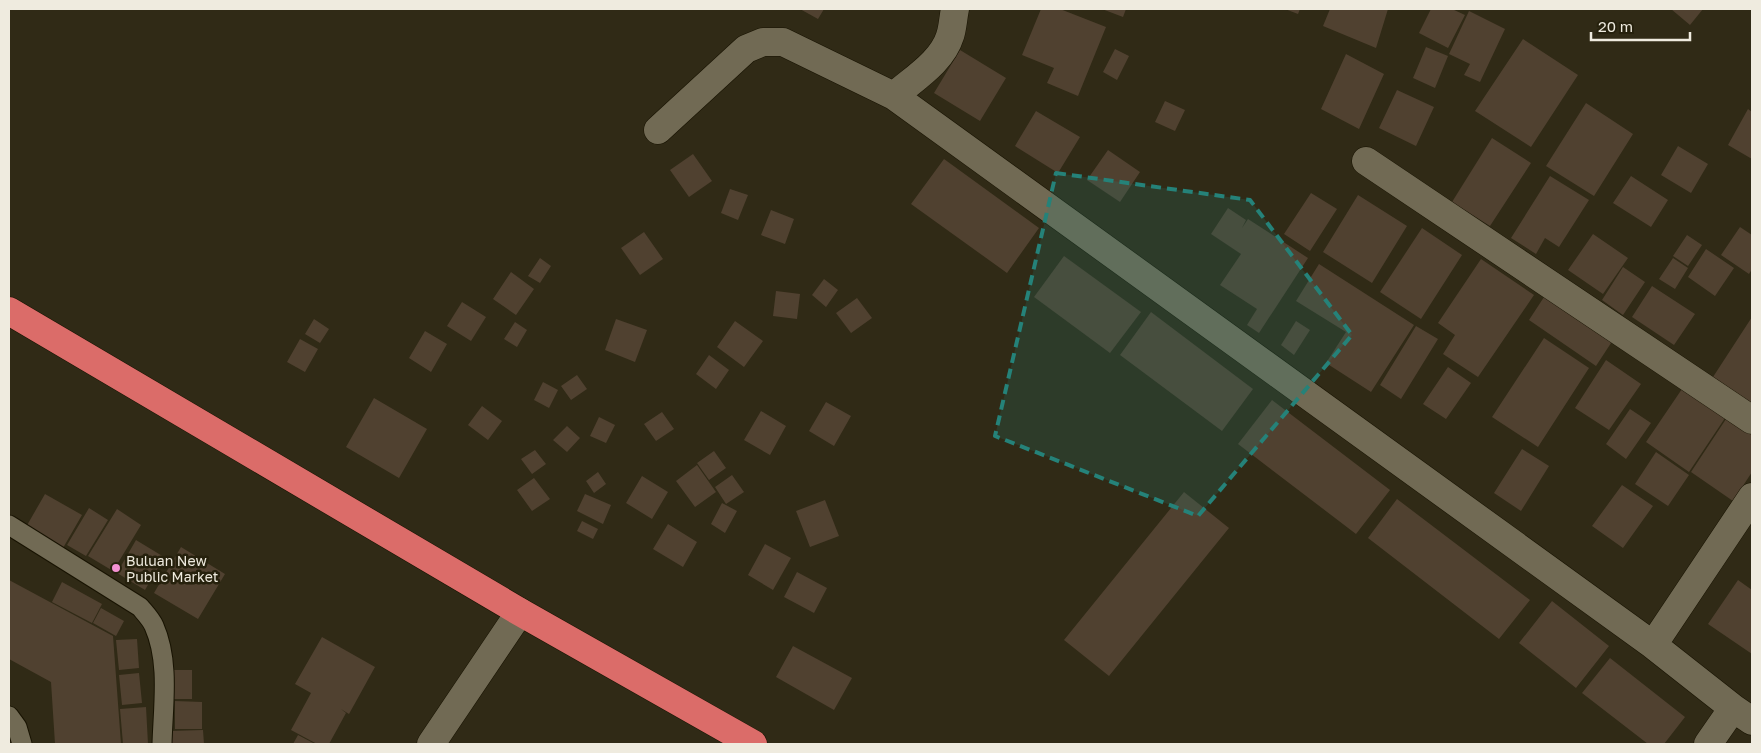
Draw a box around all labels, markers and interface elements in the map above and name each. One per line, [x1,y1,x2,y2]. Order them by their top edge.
scale bar [1591,10,1690,42]
text: 20 m [1598,17,1633,35]
place label: Buluan New Public Market [126,552,218,585]
marker: Buluan New Public Market [110,562,122,574]

